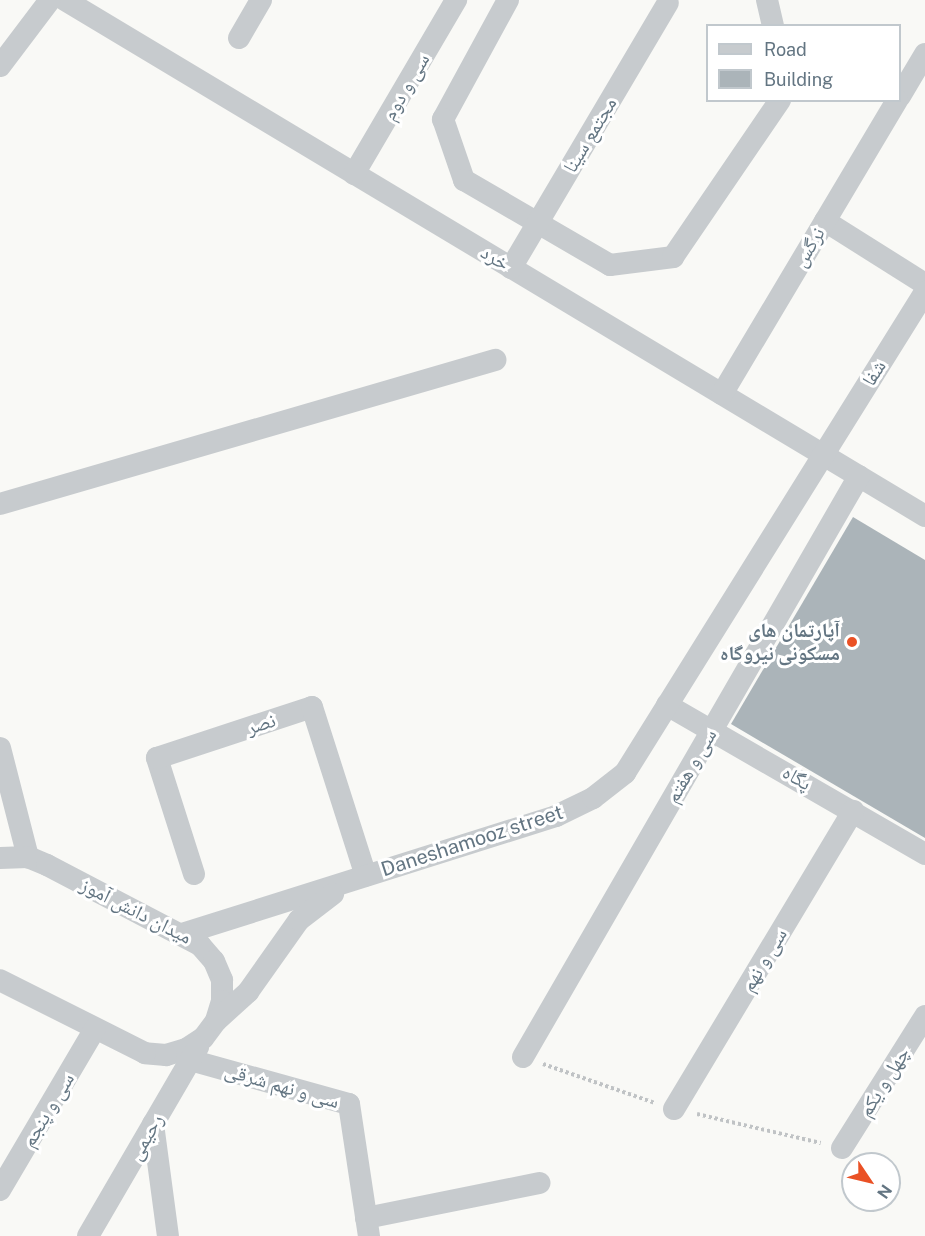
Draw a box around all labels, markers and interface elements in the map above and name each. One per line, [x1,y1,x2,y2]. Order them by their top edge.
legend [706,24,901,102]
text: Road [764,39,807,60]
street label: سی و دوم [377,49,435,125]
text: Building [764,69,833,90]
street label: مجتمع سینا [558,93,622,177]
street label: نرگس [788,223,830,271]
street label: خرد [476,240,514,276]
street label: شفا [857,356,891,390]
place label: آپارتمان های مسکونی نیروگاه [720,618,840,665]
marker: آپارتمان های مسکونی نیروگاه [845,635,859,649]
street label: نصر [243,708,279,740]
street label: سی و هفتم [660,725,722,807]
street label: پگاه [778,760,816,796]
street label: Daneshamooz street [378,800,566,882]
street label: میدان دانش آموز [76,873,196,949]
street label: سی و نهم [736,924,792,996]
street label: چهل و یکم [853,1043,915,1121]
street label: سی و نهم شرقی [222,1058,342,1114]
street label: سی و پنجم [16,1068,80,1152]
street label: رحیمی [123,1110,169,1164]
north arrow [841,1152,901,1212]
text: N [873,1181,896,1202]

